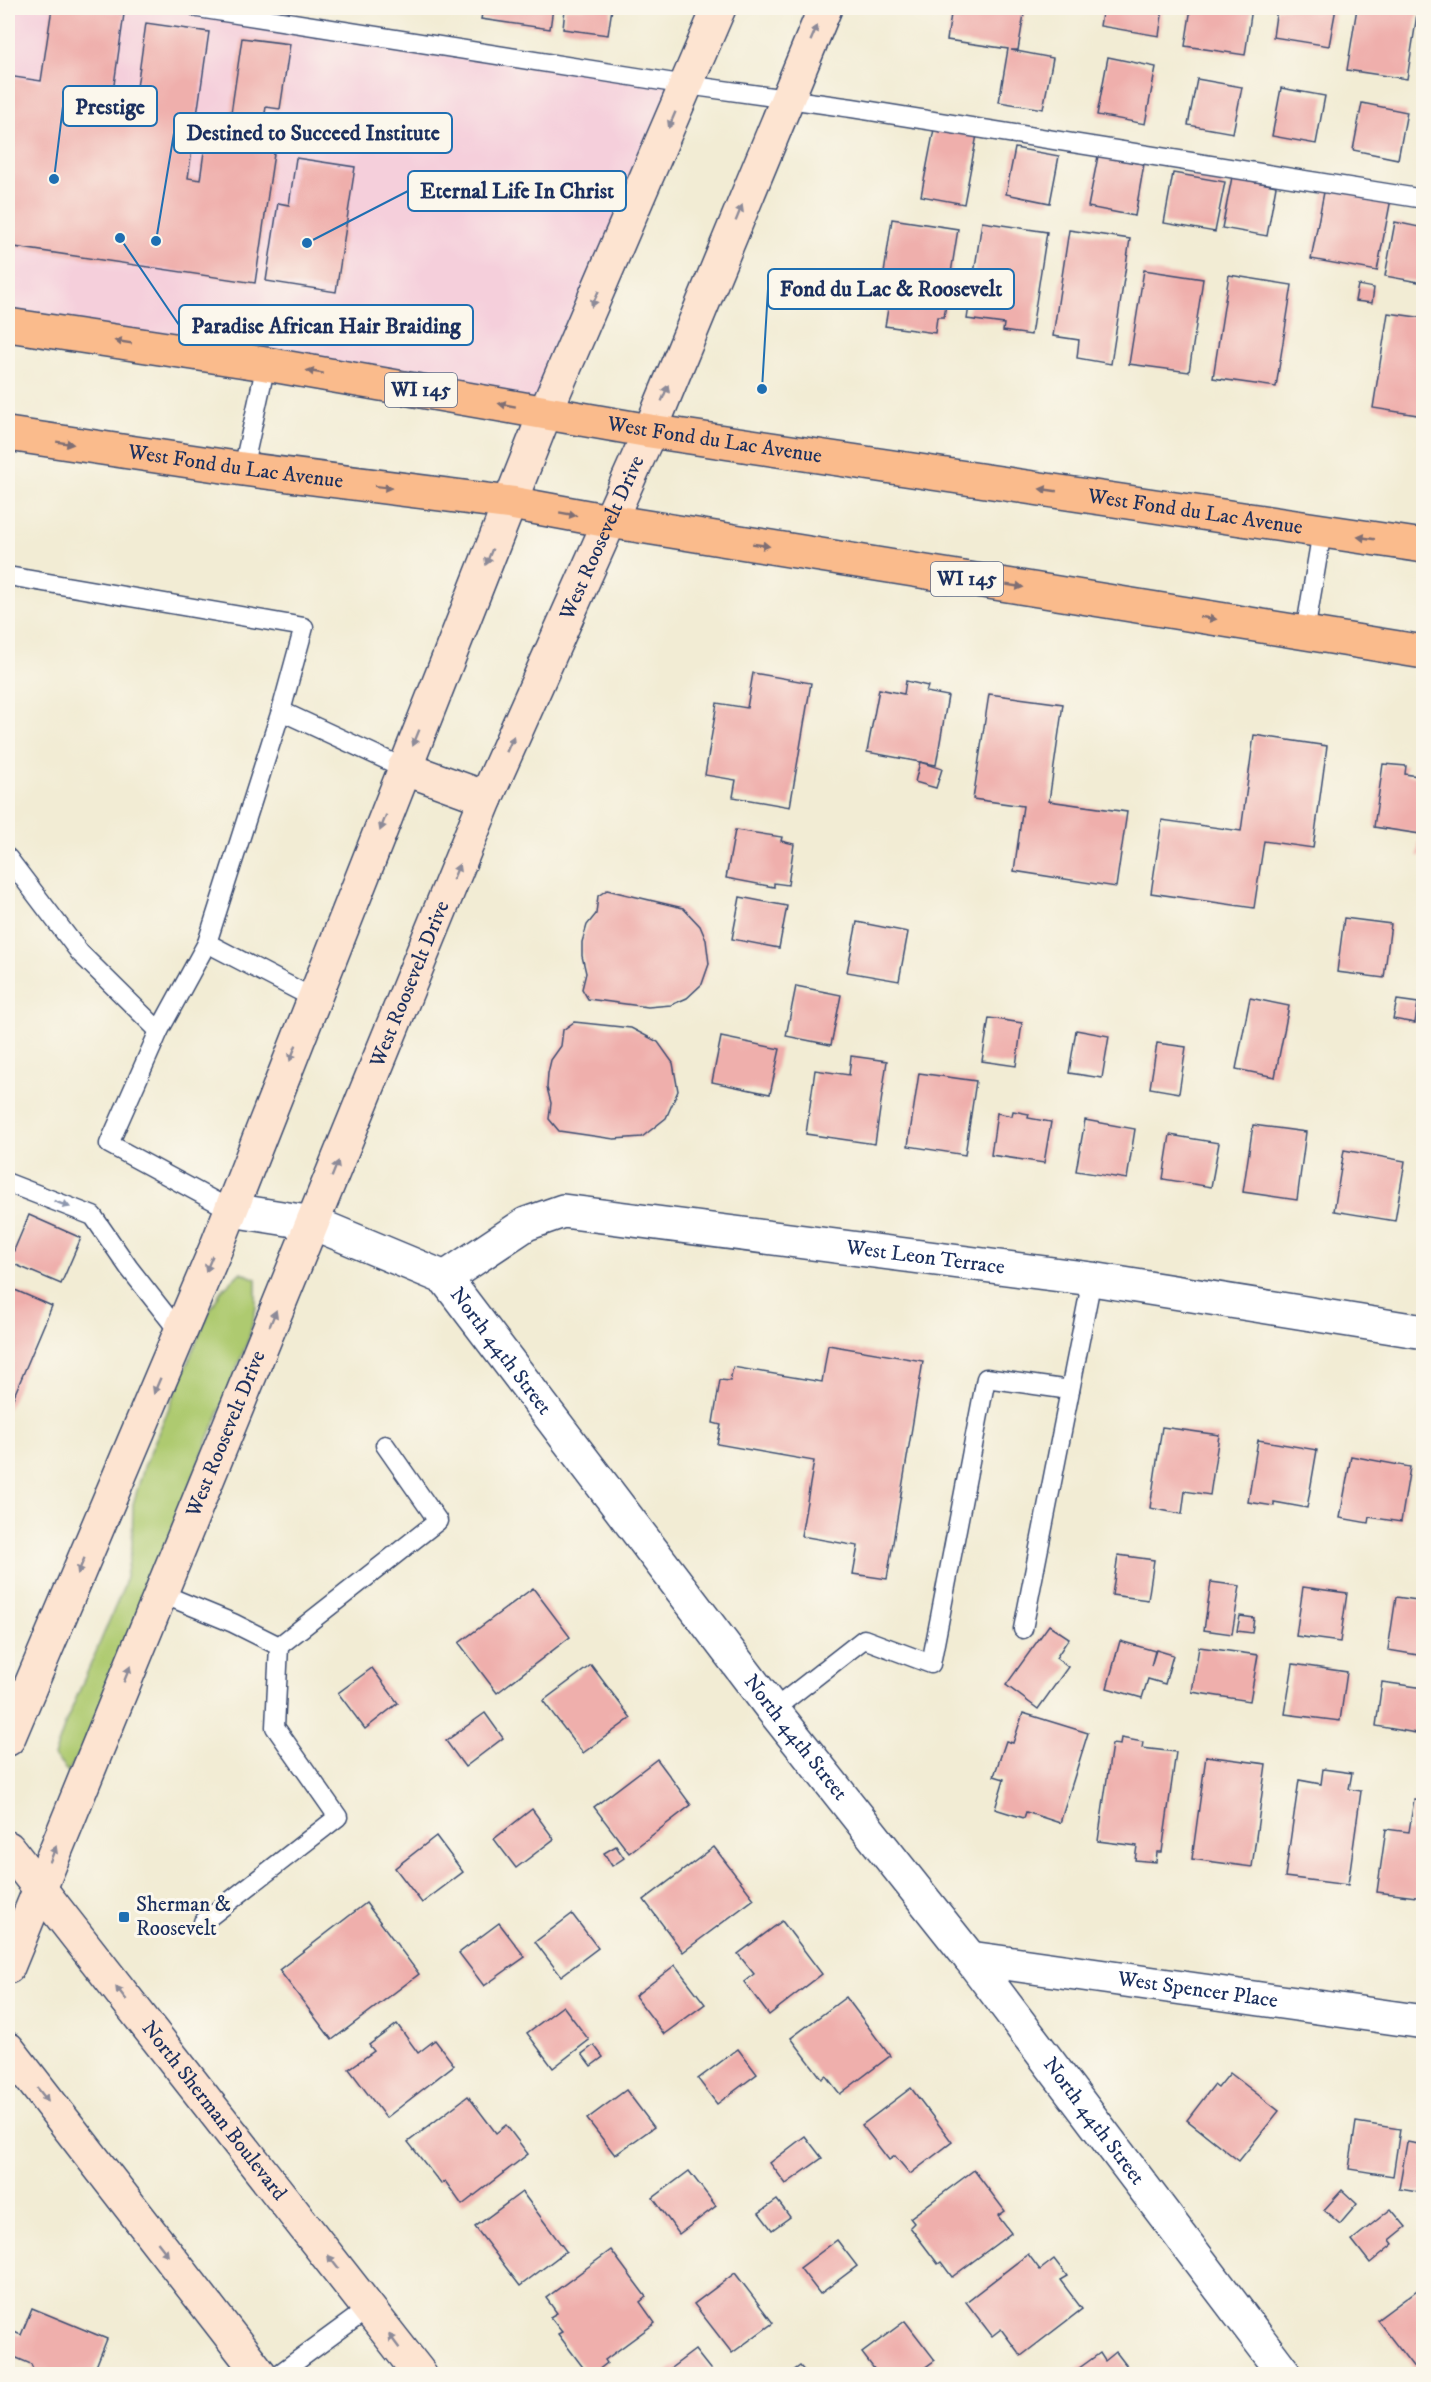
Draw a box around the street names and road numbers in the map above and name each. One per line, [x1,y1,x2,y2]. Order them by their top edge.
road number: WI 145 [385,373,457,407]
street label: West Fond du Lac Avenue [604,411,824,469]
street label: West Fond du Lac Avenue [125,439,345,495]
street label: West Roosevelt Drive [554,451,650,625]
street label: West Fond du Lac Avenue [1085,483,1305,541]
road number: WI 145 [931,562,1003,596]
street label: West Roosevelt Drive [364,897,456,1072]
street label: West Leon Terrace [844,1234,1007,1281]
street label: North 44th Street [444,1282,557,1420]
street label: West Roosevelt Drive [180,1347,272,1522]
street label: North 44th Street [738,1669,853,1806]
street label: West Spencer Place [1115,1966,1280,2014]
street label: North Sherman Boulevard [136,2016,293,2206]
street label: North 44th Street [1037,2052,1150,2190]

